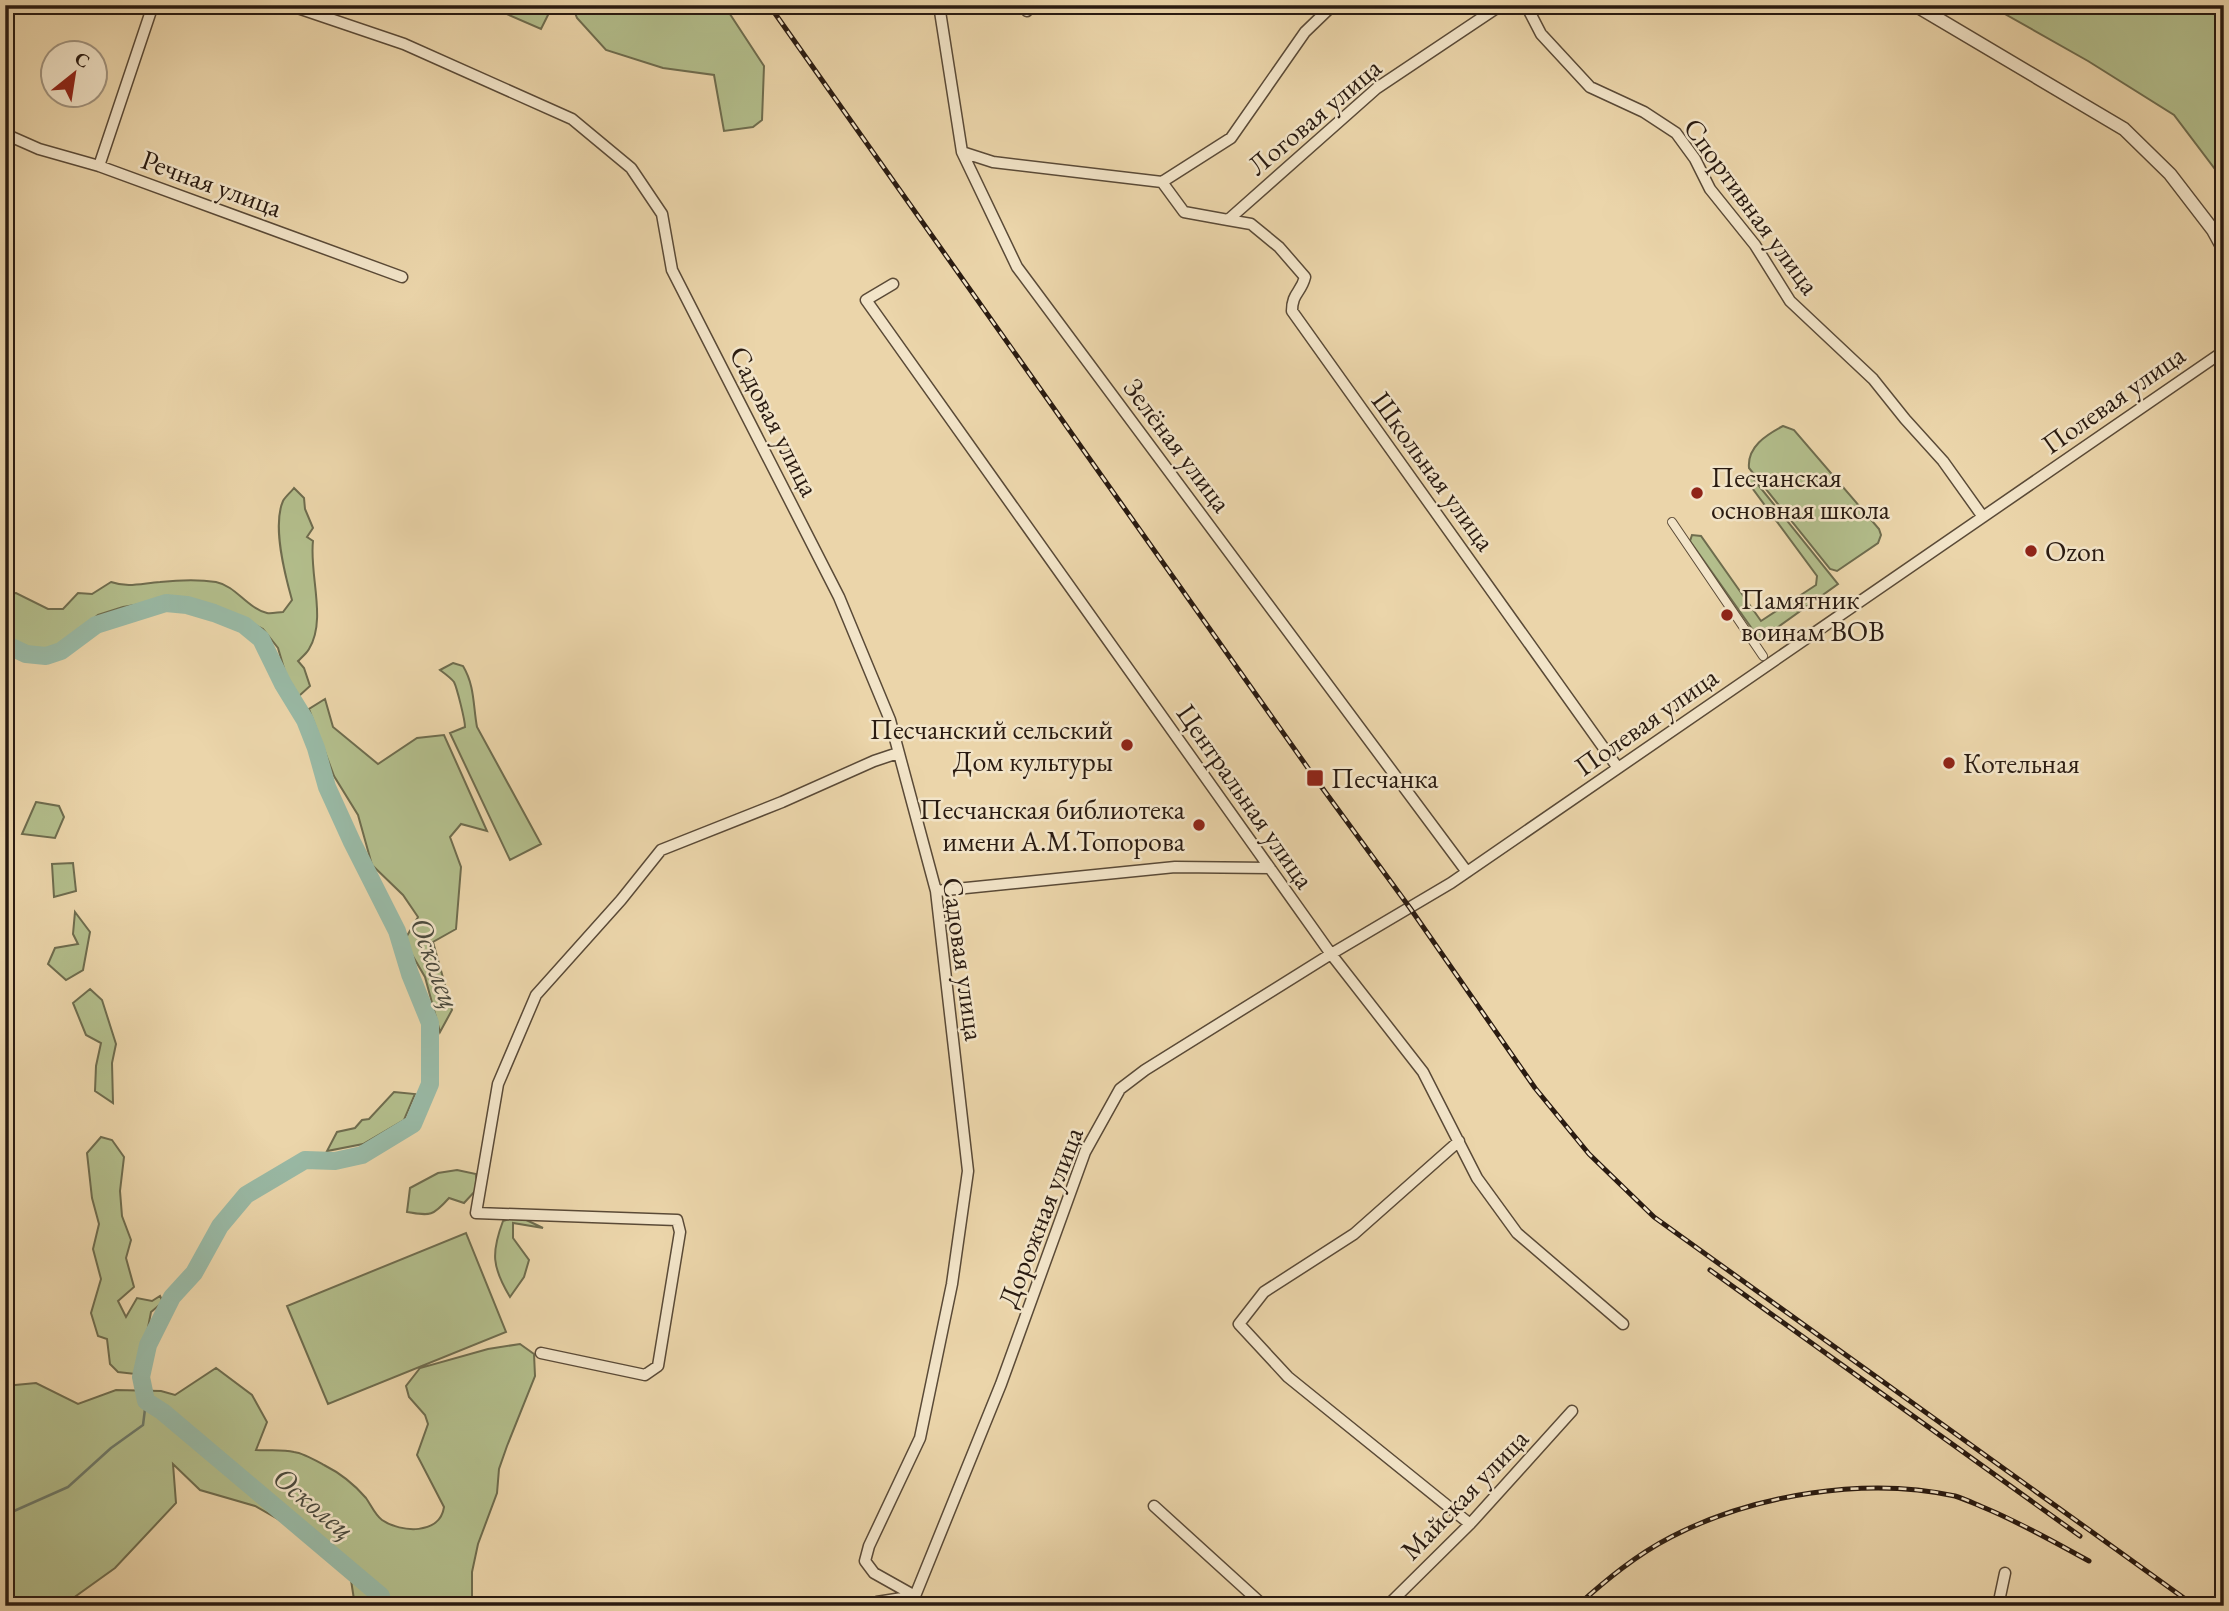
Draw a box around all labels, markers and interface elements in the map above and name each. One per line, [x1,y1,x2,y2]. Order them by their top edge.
north arrow [38,38,108,108]
text: С [70,46,94,74]
street label: Логовая улица [1240,49,1389,183]
street label: Спортивная улица [1676,111,1829,302]
street label: Речная улица [137,141,288,225]
street label: Полевая улица [2034,336,2193,462]
street label: Садовая улица [722,340,829,503]
street label: Зелёная улица [1116,371,1241,520]
street label: Школьная улица [1364,384,1504,559]
place label: Песчанская основная школа [1711,459,1891,527]
marker: Песчанская основная школа [1689,485,1705,501]
place label: Ozon [2045,533,2106,569]
marker: Ozon [2023,543,2039,559]
place label: Памятник воинам ВОВ [1741,581,1885,649]
marker: Памятник воинам ВОВ [1719,607,1735,623]
street label: Полевая улица [1567,658,1726,784]
street label: Центральная улица [1169,697,1324,896]
place label: Песчанский сельский Дом культуры [870,711,1113,779]
marker: Песчанский сельский Дом культуры [1119,737,1135,753]
place label: Котельная [1963,745,2080,781]
marker: Котельная [1941,755,1957,771]
place label: Песчанка [1331,760,1439,796]
marker: Песчанка [1305,768,1325,788]
place label: Песчанская библиотека имени А.М.Топорова [919,791,1186,859]
marker: Песчанская библиотека имени А.М.Топорова [1191,817,1207,833]
street label: Садовая улица [935,875,993,1044]
water label: Осколец [401,912,471,1014]
street label: Дорожная улица [989,1121,1091,1312]
street label: Майская улица [1392,1420,1536,1567]
water label: Осколец [265,1458,363,1548]

